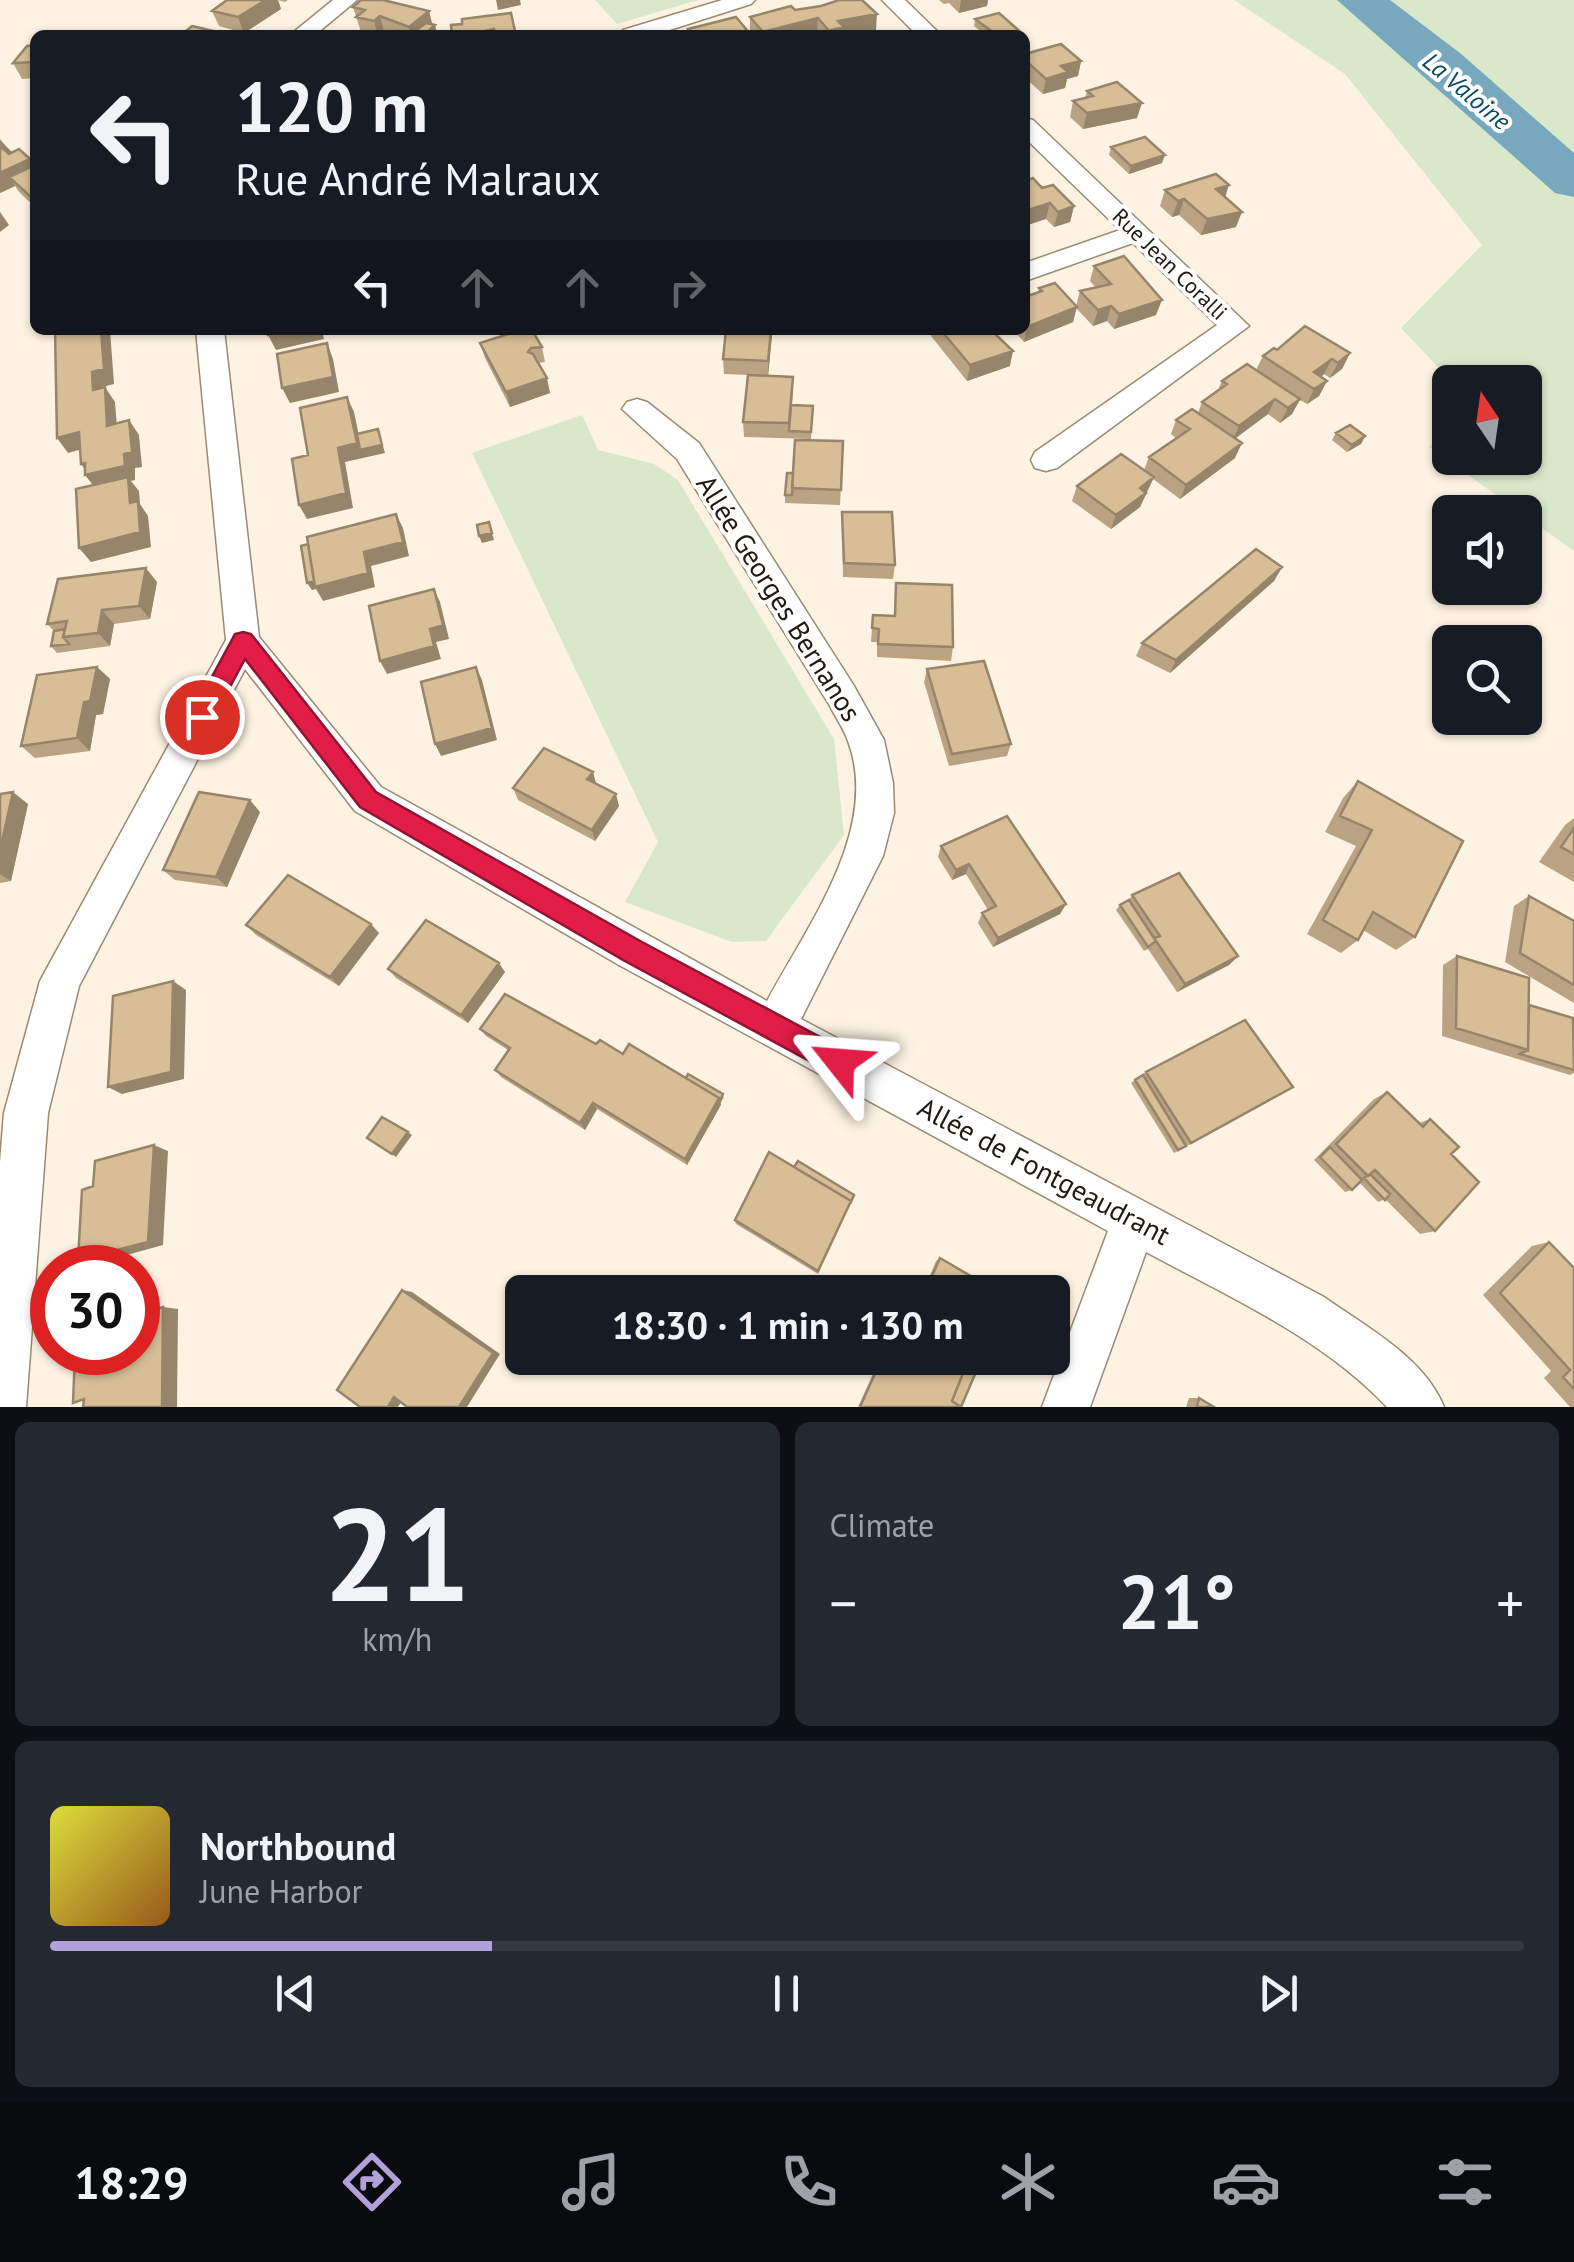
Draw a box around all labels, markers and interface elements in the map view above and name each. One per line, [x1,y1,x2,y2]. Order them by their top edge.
water label: La Valoine [1417,45,1518,137]
text: 120 m [235,61,428,151]
icon: left [70,70,200,200]
text: Rue André Malraux [235,149,600,207]
street label: Rue Jean Coralli [1107,202,1233,326]
icon: left [345,260,400,315]
icon: ahead [450,260,505,315]
icon: ahead [555,260,610,315]
icon: right [660,260,715,315]
north arrow [1432,365,1542,475]
map controls [1432,365,1542,735]
street label: Allée Georges Bernanos [689,468,870,728]
button: sound [1432,495,1542,605]
button: search [1432,625,1542,735]
pin [160,675,245,760]
icon: arrive [175,690,230,745]
position arrow [788,1010,892,1114]
street label: Allée de Fontgeaudrant [912,1088,1177,1253]
speed limit sign: 30 [30,1245,160,1375]
text: 18:30 · 1 min · 130 m [612,1300,963,1349]
text: 21 [324,1469,471,1637]
text: Climate [830,1504,934,1546]
text: 21° [1118,1553,1236,1650]
text: − [830,1567,857,1638]
text: + [1496,1567,1524,1638]
text: km/h [362,1618,432,1660]
text: Northbound [200,1821,396,1870]
text: June Harbor [200,1870,362,1912]
icon: previous [268,1966,323,2021]
icon: pause [759,1966,814,2021]
icon: next [1251,1966,1306,2021]
icon: directions [337,2147,407,2217]
icon: music [556,2147,626,2217]
icon: phone [774,2147,844,2217]
icon: climate [993,2147,1063,2217]
icon: car [1211,2147,1281,2217]
icon: filters [1430,2147,1500,2217]
text: 18:29 [74,2153,188,2211]

